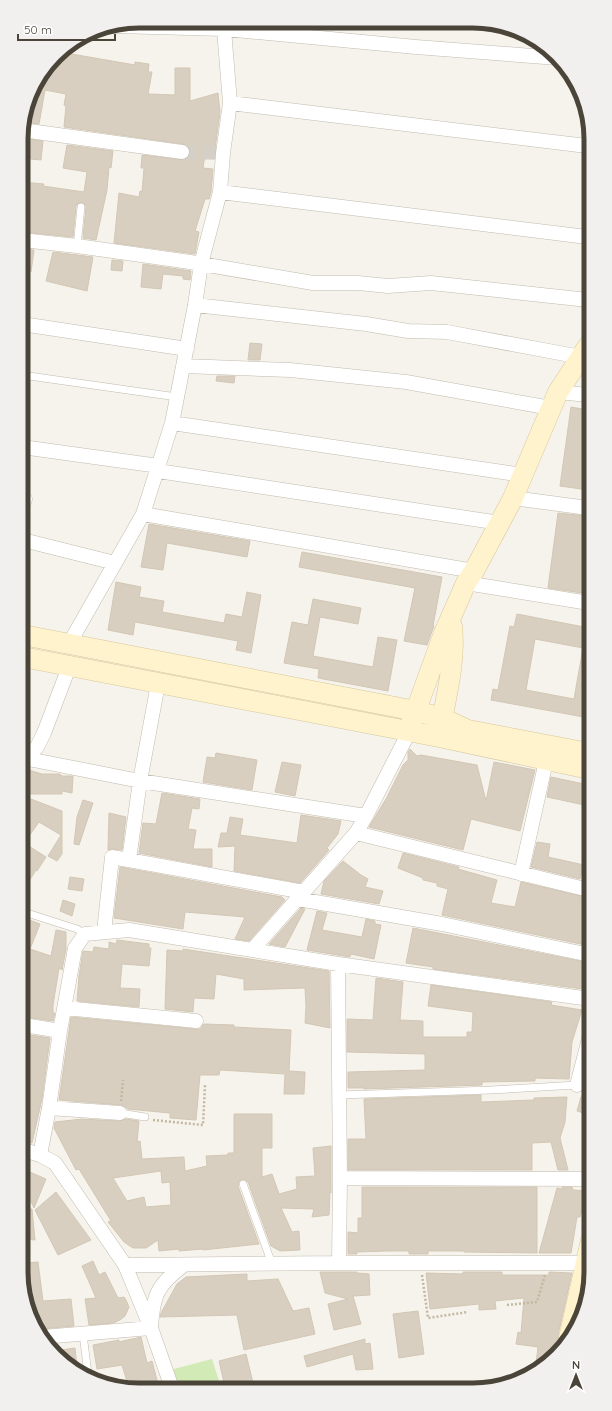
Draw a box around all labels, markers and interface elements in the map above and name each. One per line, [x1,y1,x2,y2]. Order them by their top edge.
scale bar [18,16,115,42]
text: 50 m [24,22,52,37]
north arrow [556,1355,596,1395]
text: N [572,1358,580,1372]

